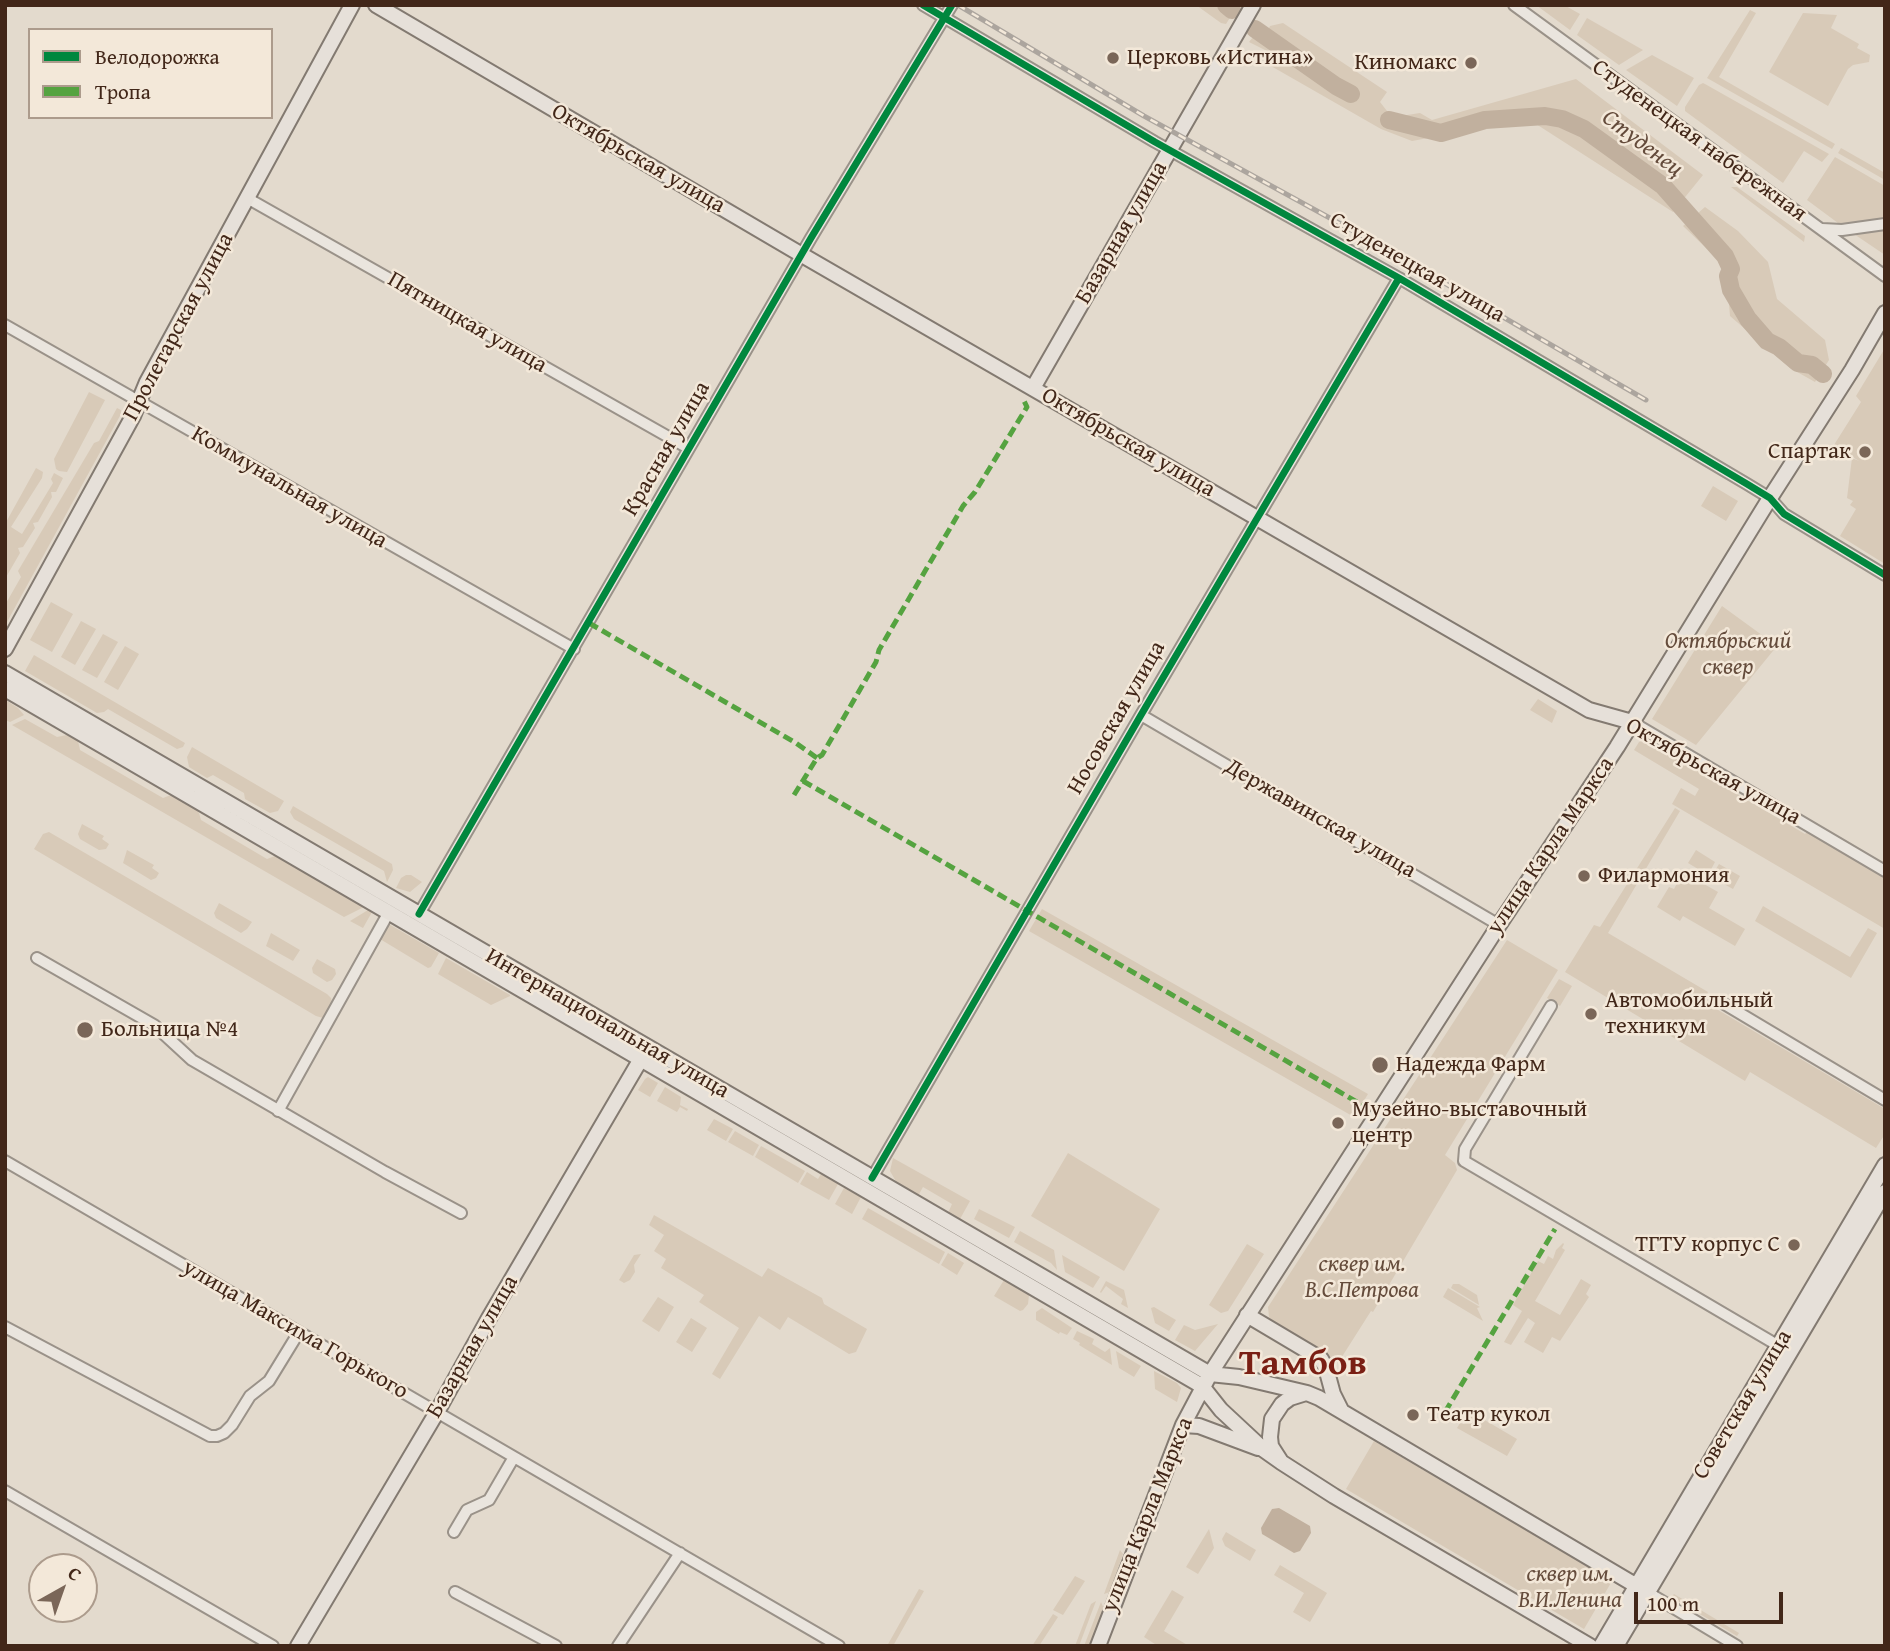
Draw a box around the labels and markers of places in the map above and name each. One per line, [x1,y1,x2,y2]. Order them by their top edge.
place label: Церковь «Истина» [1127,44,1313,72]
place label: Киномакс [1354,49,1457,77]
marker: Церковь «Истина» [1105,50,1121,66]
marker: Киномакс [1463,55,1479,71]
place label: Спартак [1768,438,1851,466]
marker: Спартак [1857,444,1873,460]
place label: Филармония [1598,862,1729,890]
marker: Филармония [1576,868,1592,884]
place label: Автомобильный техникум [1605,987,1773,1041]
marker: Автомобильный техникум [1583,1006,1599,1022]
place label: Больница №4 [101,1016,238,1044]
marker: Больница №4 [75,1020,95,1040]
place label: Надежда Фарм [1396,1051,1546,1079]
marker: Надежда Фарм [1370,1055,1390,1075]
place label: Музейно-выставочный центр [1352,1096,1587,1150]
marker: Музейно-выставочный центр [1330,1115,1346,1131]
place label: ТГТУ корпус С [1635,1231,1780,1259]
marker: ТГТУ корпус С [1786,1237,1802,1253]
place label: Театр кукол [1427,1401,1550,1429]
marker: Театр кукол [1405,1407,1421,1423]

